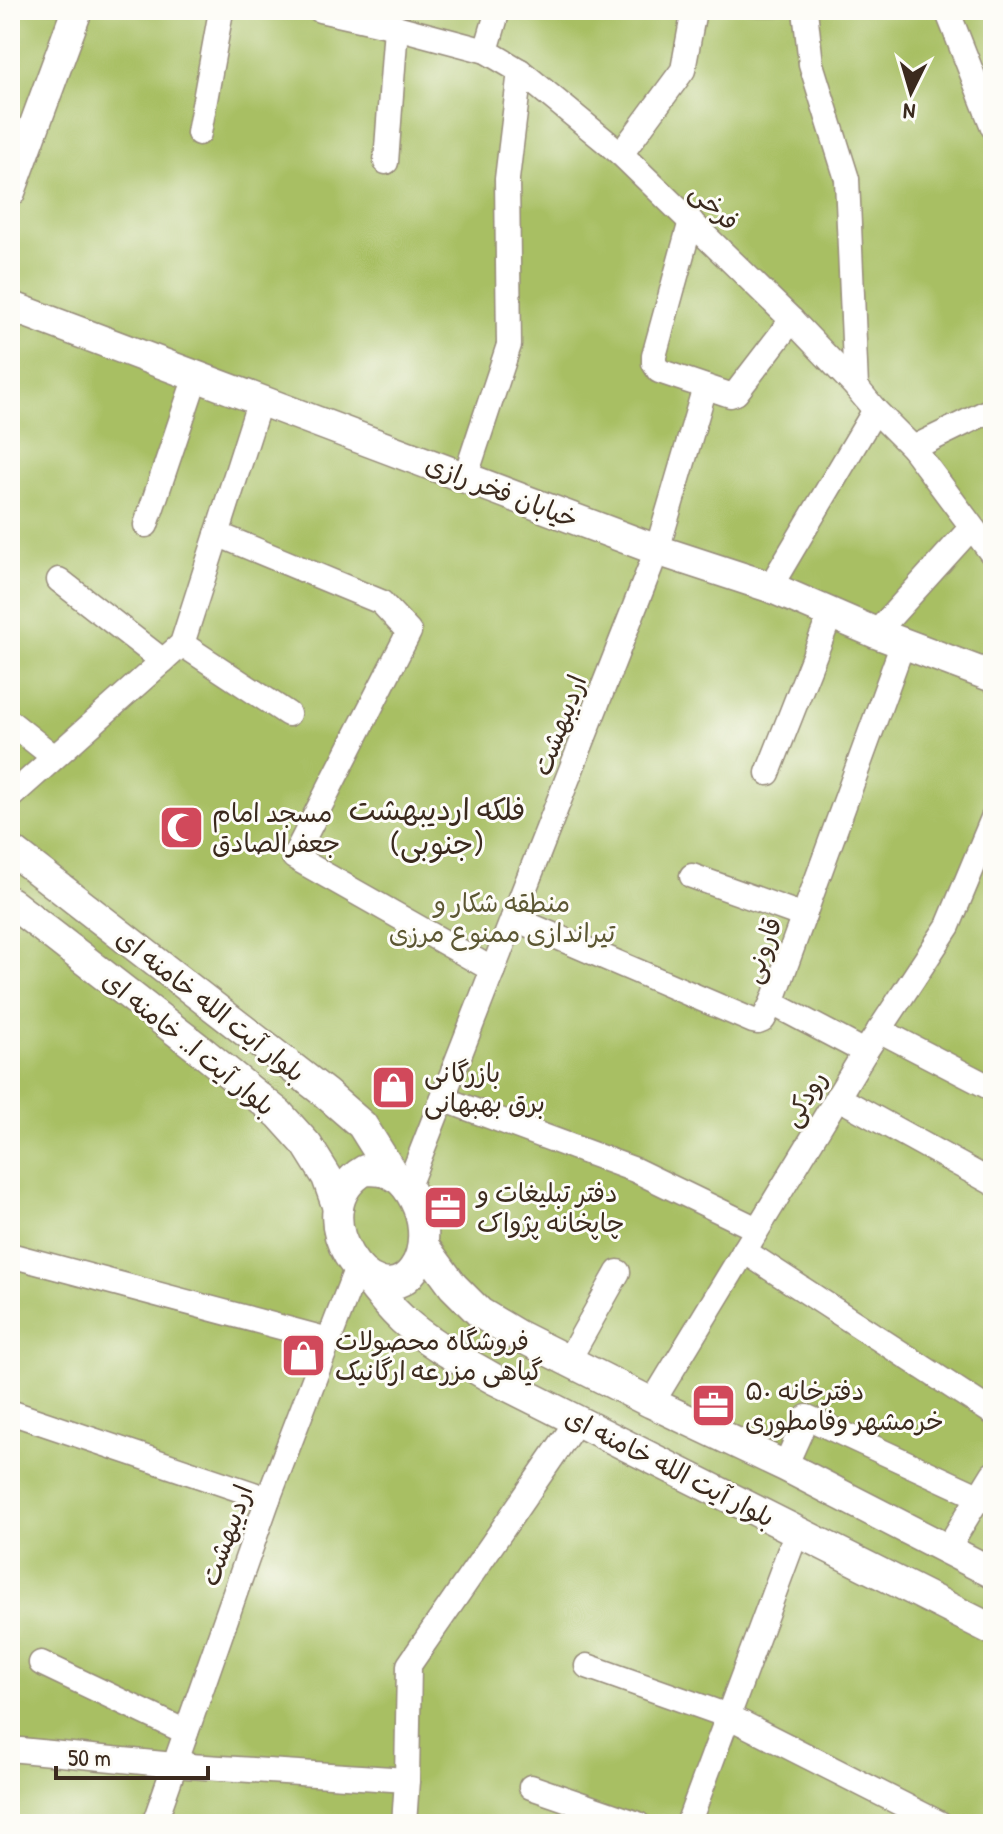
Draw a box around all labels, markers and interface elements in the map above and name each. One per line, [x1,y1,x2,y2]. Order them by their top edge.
north arrow [871,52,951,132]
text: N [902,96,916,127]
street label: فرخی [683,174,747,238]
street label: خیابان فخر رازی [421,446,583,536]
street label: اردیبهشت [524,670,594,780]
district label: فلکه اردیبهشت (جنوبی) [348,789,526,864]
place label: مسجد امام جعفرالصادق [212,795,340,860]
mosque icon: مسجد امام جعفرالصادق [157,803,205,851]
park label: منطقه شکار و تیراندازی ممنوع مرزی [389,885,616,951]
street label: قارونی [734,912,790,988]
street label: بلوار آیت الله خامنه ای [109,920,313,1090]
street label: بلوار آیت ا.. خامنه ای [95,963,283,1123]
place label: بازرگانی برق بهبهانی [424,1055,545,1120]
shop icon: بازرگانی برق بهبهانی [369,1063,417,1111]
street label: رودکی [773,1063,835,1133]
place label: دفتر تبلیغات و چاپخانه پژواک [475,1175,625,1240]
office icon: دفتر تبلیغات و چاپخانه پژواک [422,1183,470,1231]
place label: فروشگاه محصولات گیاهی مزرعه ارگانیک [335,1323,543,1388]
shop icon: فروشگاه محصولات گیاهی مزرعه ارگانیک [280,1331,328,1379]
place label: دفترخانه ۵۰ خرمشهر وفامطوری [745,1373,944,1438]
office icon: دفترخانه ۵۰ خرمشهر وفامطوری [690,1381,738,1429]
street label: بلوار آیت الله خامنه ای [559,1399,781,1535]
street label: اردیبهشت [192,1480,260,1590]
scale bar [56,1730,208,1780]
text: 50 m [68,1741,111,1773]

